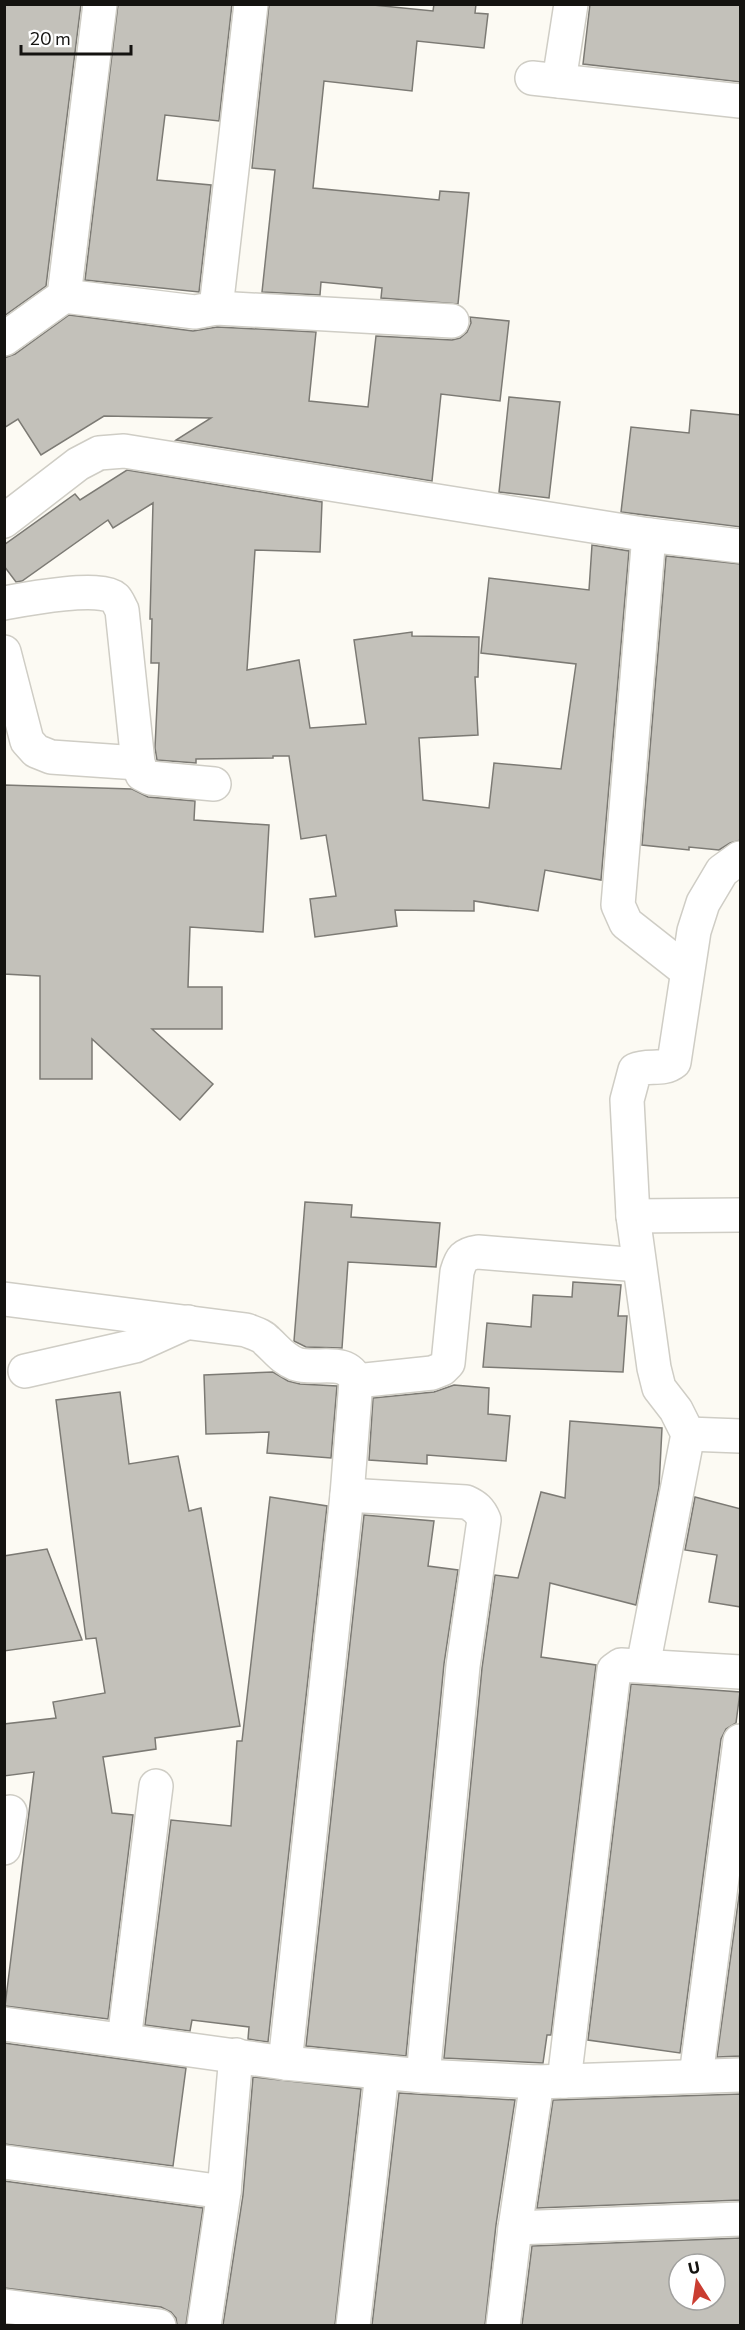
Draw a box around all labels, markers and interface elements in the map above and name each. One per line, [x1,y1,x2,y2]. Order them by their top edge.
scale bar [21,18,130,56]
text: 20 m [30,27,71,49]
north arrow [667,2252,727,2312]
text: U [686,2256,701,2277]

